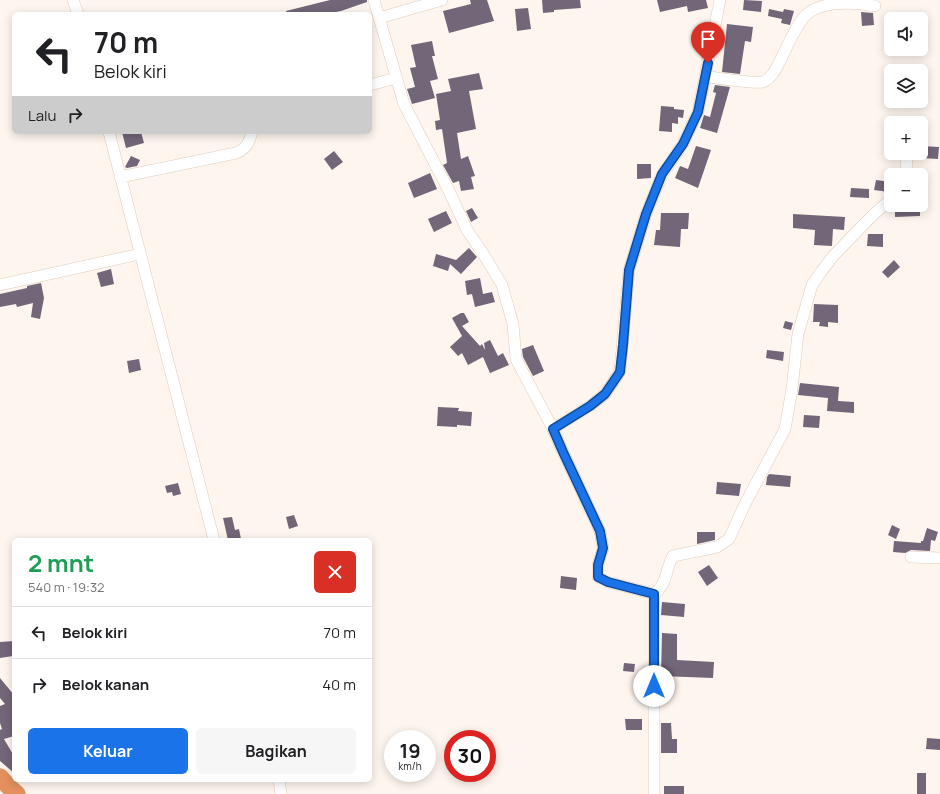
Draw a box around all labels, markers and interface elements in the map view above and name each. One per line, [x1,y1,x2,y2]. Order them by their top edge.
map controls [884,12,928,212]
button: sound [884,12,928,56]
pin [691,22,725,63]
text: 70 m [94,23,158,61]
icon: left [28,28,80,80]
icon: arrive [697,28,719,50]
text: Belok kiri [94,59,167,83]
button: layers [884,64,928,108]
icon: right [64,104,86,126]
text: Lalu [28,105,56,126]
button: + [884,116,928,160]
button: − [884,168,928,212]
text: 2 mnt [28,546,94,579]
button: close [314,551,356,593]
text: 540 m · 19:32 [28,578,105,596]
icon: left [28,622,50,644]
text: Belok kiri [62,622,128,643]
text: 70 m [324,622,356,643]
position arrow [633,665,675,707]
icon: right [28,674,50,696]
text: Belok kanan [62,674,149,695]
text: 40 m [322,674,356,695]
button: Keluar [28,728,188,774]
button: Bagikan [196,728,356,774]
speed limit sign: 30 [444,730,496,782]
text: 19 [399,737,421,764]
text: km/h [398,759,422,773]

